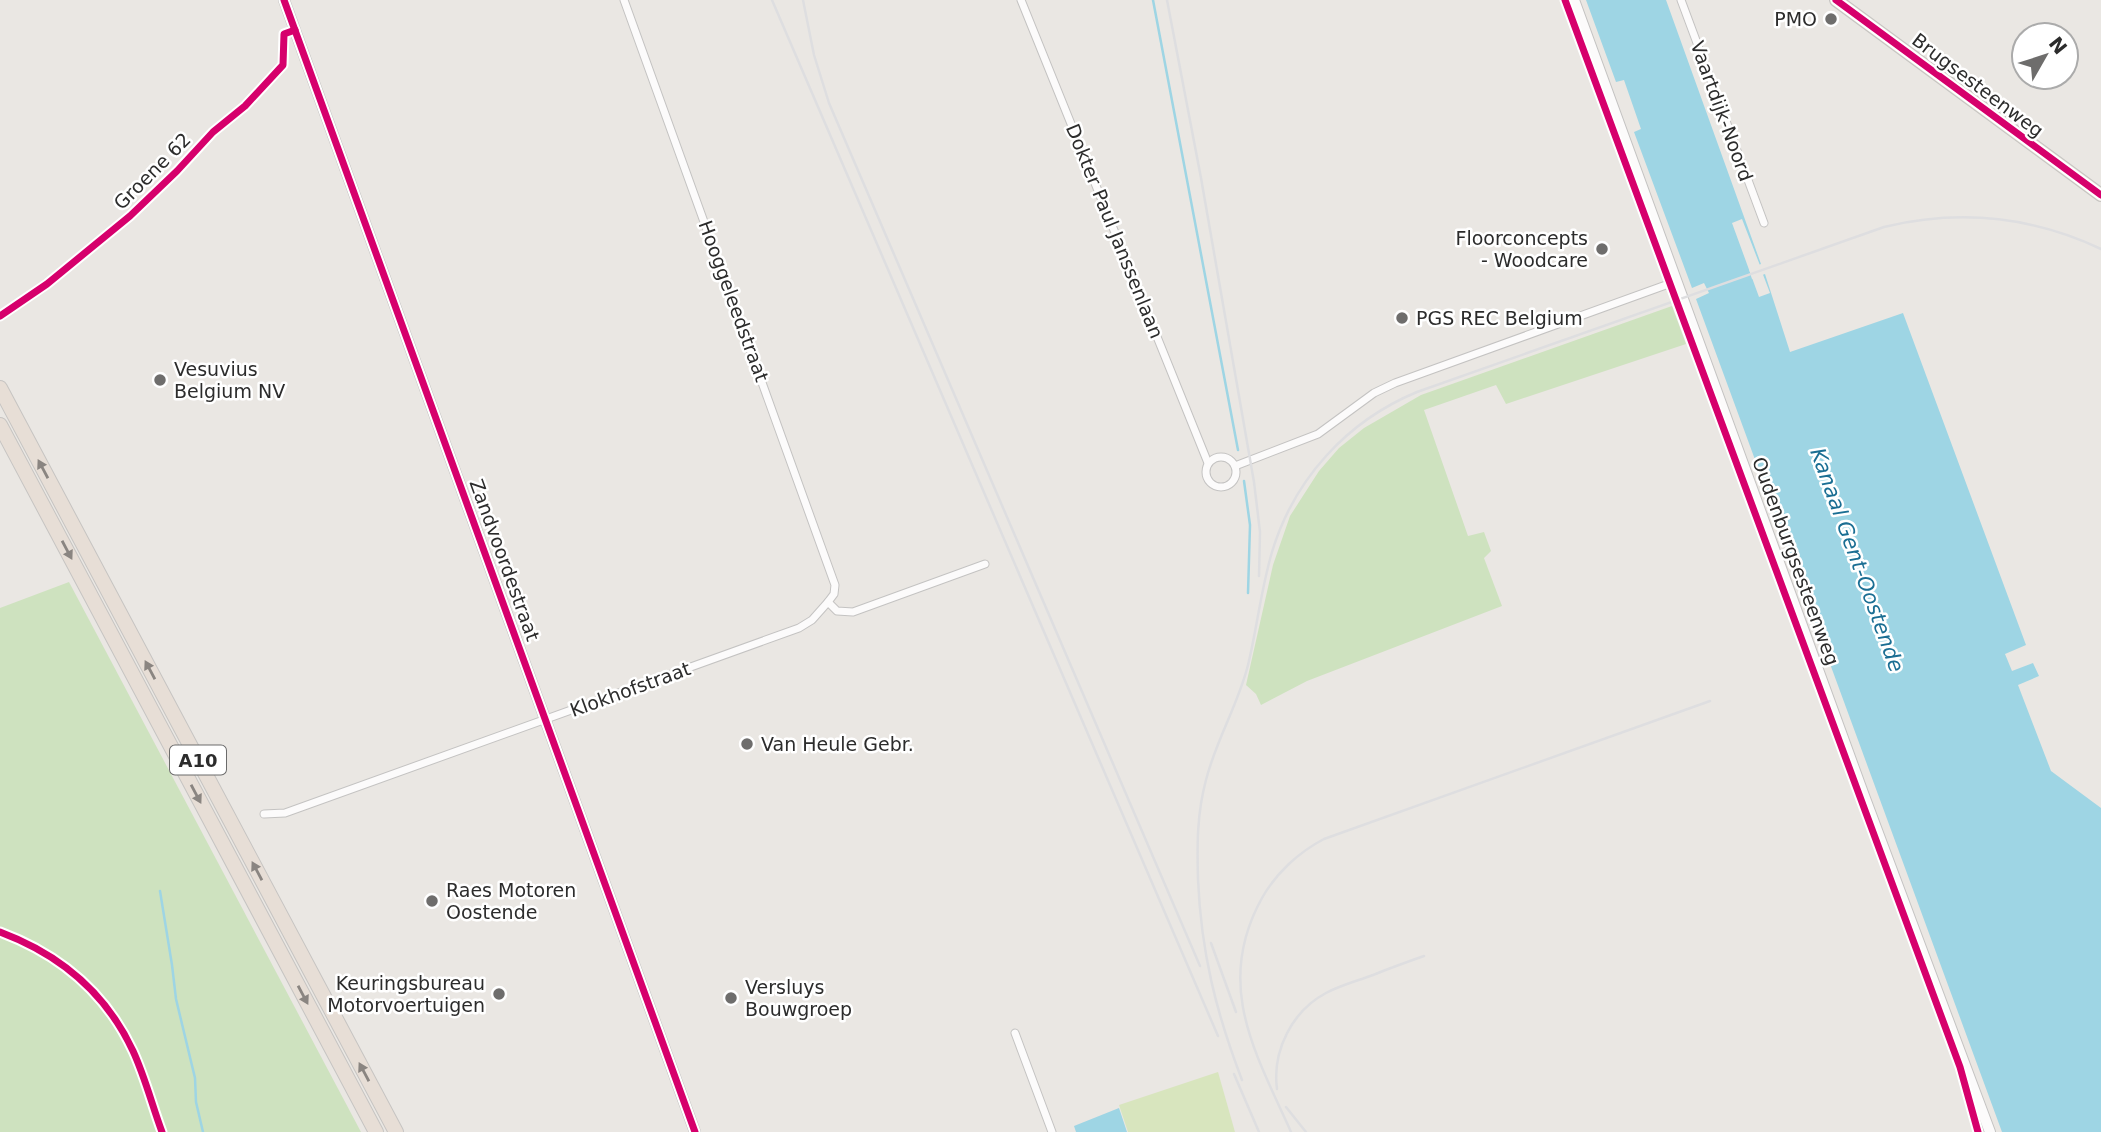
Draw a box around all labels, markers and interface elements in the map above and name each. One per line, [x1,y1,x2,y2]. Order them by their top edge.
place label: PMO [1774,8,1817,30]
marker: PMO [1823,11,1839,27]
north arrow [2010,21,2080,91]
street label: Brugsesteenweg [1908,28,2048,142]
text: N [2045,32,2072,58]
street label: Vaartdijk-Noord [1686,38,1758,184]
street label: Dokter Paul Janssenlaan [1062,121,1168,341]
street label: Groene 62 [109,128,195,214]
street label: Hooggeleedstraat [695,217,773,385]
place label: Floorconcepts - Woodcare [1455,227,1588,271]
marker: Floorconcepts - Woodcare [1594,241,1610,257]
place label: PGS REC Belgium [1416,307,1583,329]
marker: PGS REC Belgium [1394,310,1410,326]
place label: Vesuvius Belgium NV [174,358,285,402]
marker: Vesuvius Belgium NV [152,372,168,388]
water label: Kanaal Gent-Oostende [1805,445,1909,675]
street label: Oudenburgsesteenweg [1748,454,1844,668]
one-way arrow [38,459,49,479]
street label: Zandvoordestraat [466,476,544,644]
one-way arrow [60,540,72,560]
street label: Klokhofstraat [567,657,693,721]
one-way arrow [145,660,156,680]
place label: Van Heule Gebr. [761,733,914,755]
marker: Van Heule Gebr. [739,736,755,752]
road number: A10 [170,746,226,774]
one-way arrow [191,784,202,804]
one-way arrow [251,861,263,881]
place label: Raes Motoren Oostende [446,879,576,923]
marker: Raes Motoren Oostende [424,893,440,909]
place label: Keuringsbureau Motorvoertuigen [327,972,485,1016]
place label: Versluys Bouwgroep [745,976,852,1020]
one-way arrow [297,985,309,1005]
marker: Keuringsbureau Motorvoertuigen [491,986,507,1002]
marker: Versluys Bouwgroep [723,990,739,1006]
one-way arrow [358,1062,370,1082]

